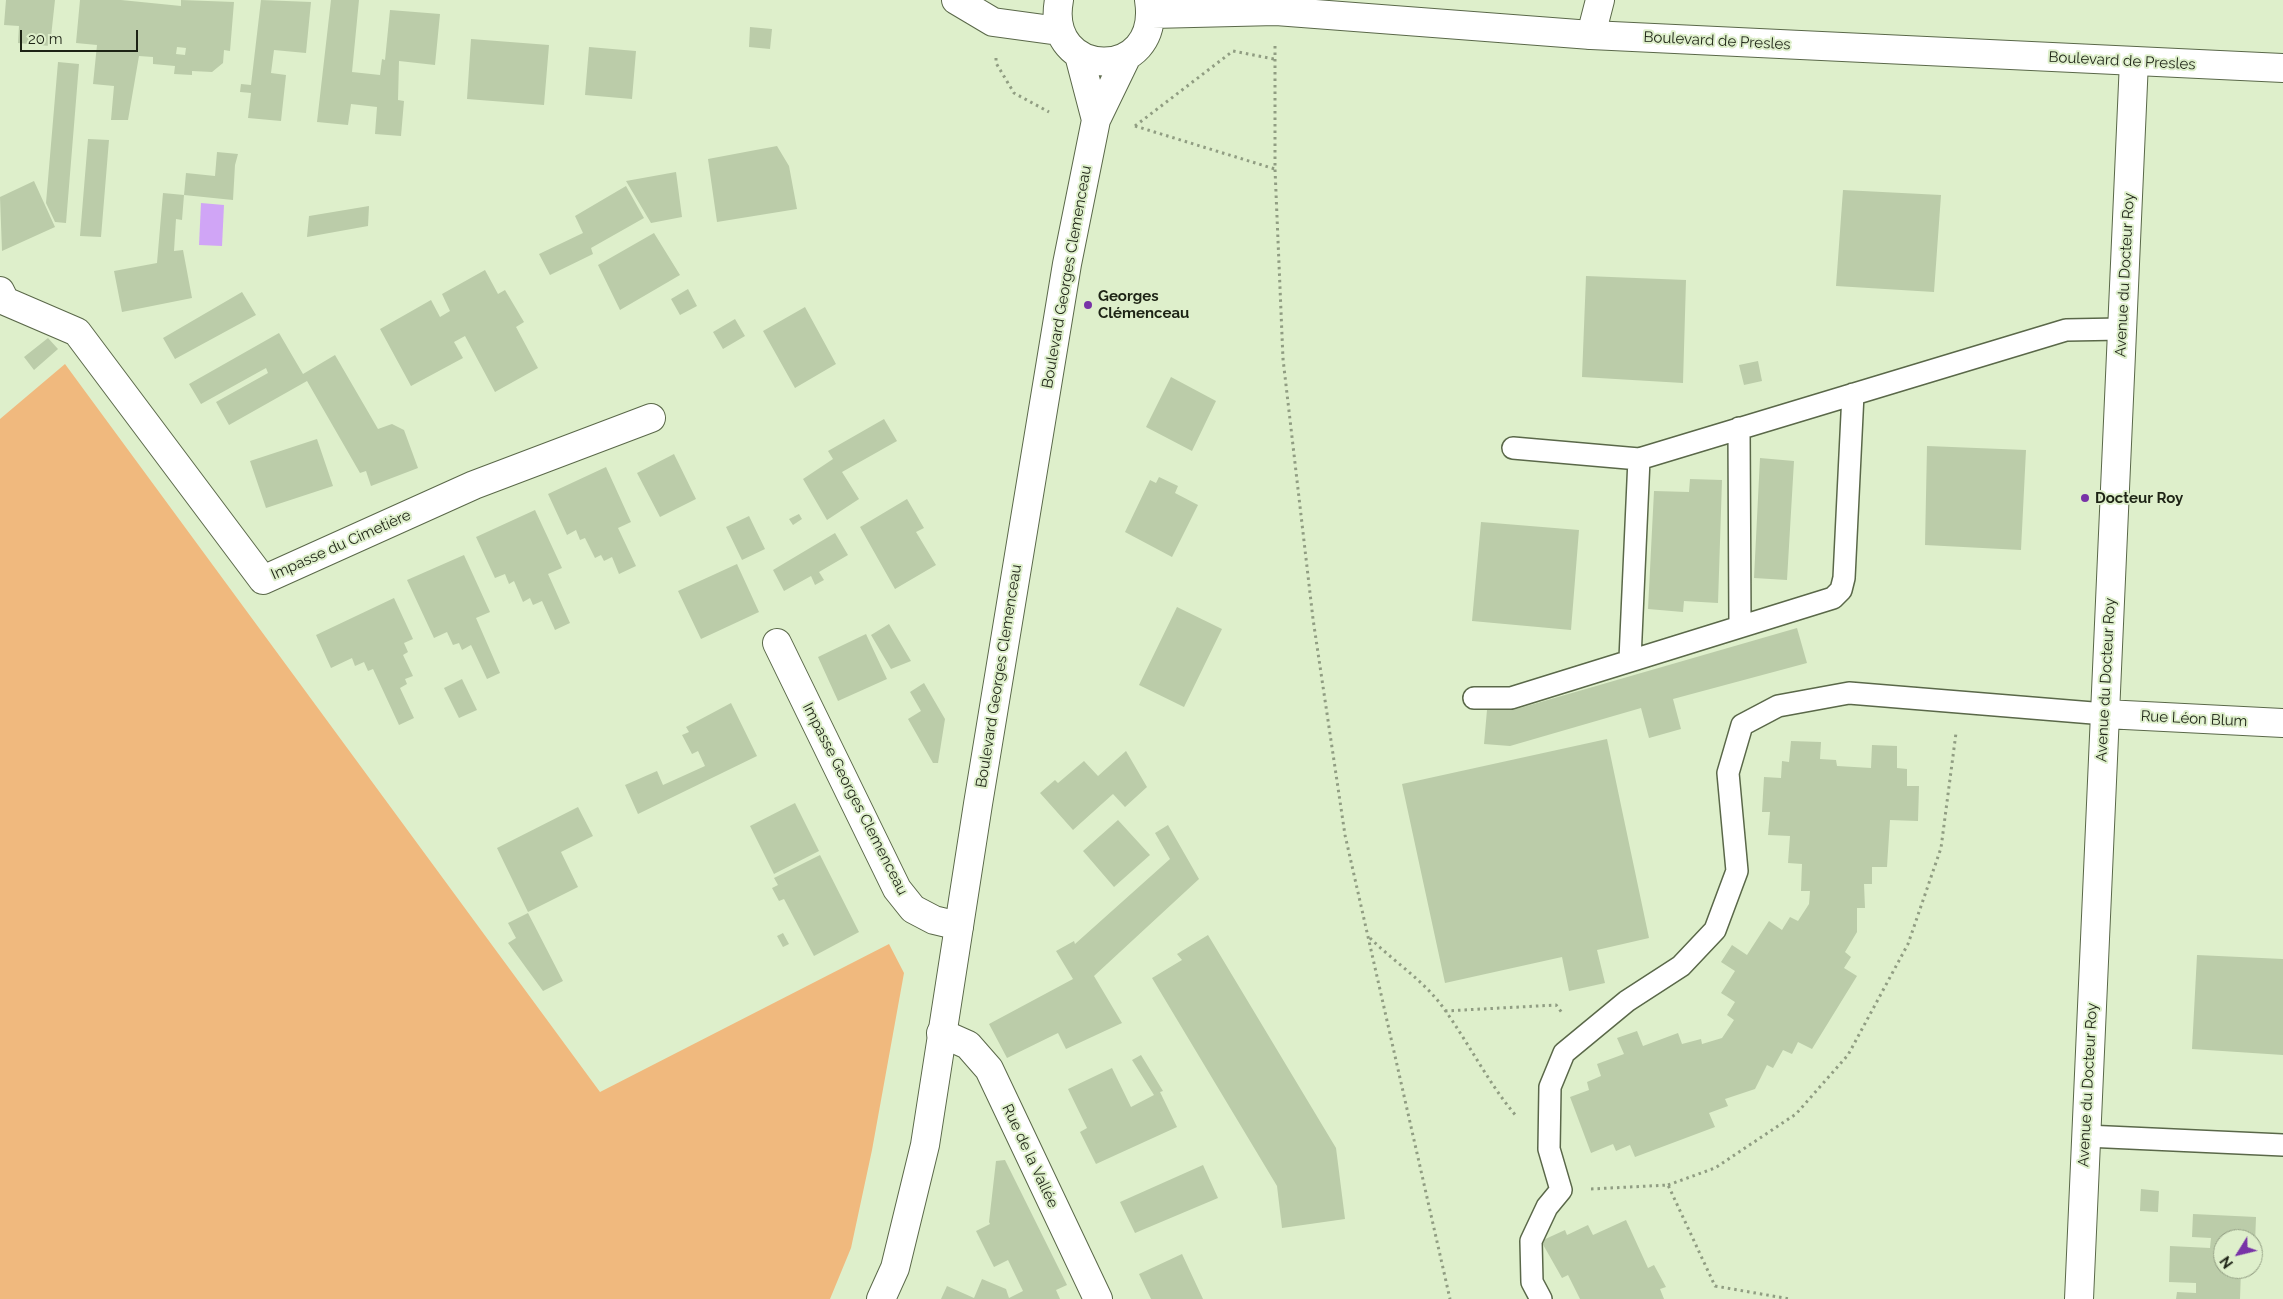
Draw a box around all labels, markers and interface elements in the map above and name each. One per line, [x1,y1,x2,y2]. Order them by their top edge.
scale bar [22,20,140,52]
street label: Boulevard de Presles [1643,28,1791,54]
text: 20 m [28,30,63,48]
street label: Boulevard de Presles [2048,48,2196,74]
street label: Boulevard Georges Clemenceau [1039,164,1095,390]
street label: Avenue du Docteur Roy [2112,192,2138,358]
place label: Georges Clémenceau [1098,287,1189,322]
marker: Georges Clémenceau [1082,299,1094,311]
place label: Docteur Roy [2095,489,2183,507]
marker: Docteur Roy [2079,492,2091,504]
street label: Impasse du Cimetière [268,506,414,584]
street label: Boulevard Georges Clemenceau [972,563,1026,789]
street label: Avenue du Docteur Roy [2093,597,2119,763]
street label: Impasse Georges Clemenceau [799,700,911,898]
street label: Rue Léon Blum [2140,707,2248,731]
street label: Avenue du Docteur Roy [2075,1002,2101,1168]
street label: Rue de la Vallée [998,1101,1062,1211]
north arrow [2213,1229,2263,1279]
text: N [2217,1253,2236,1271]

